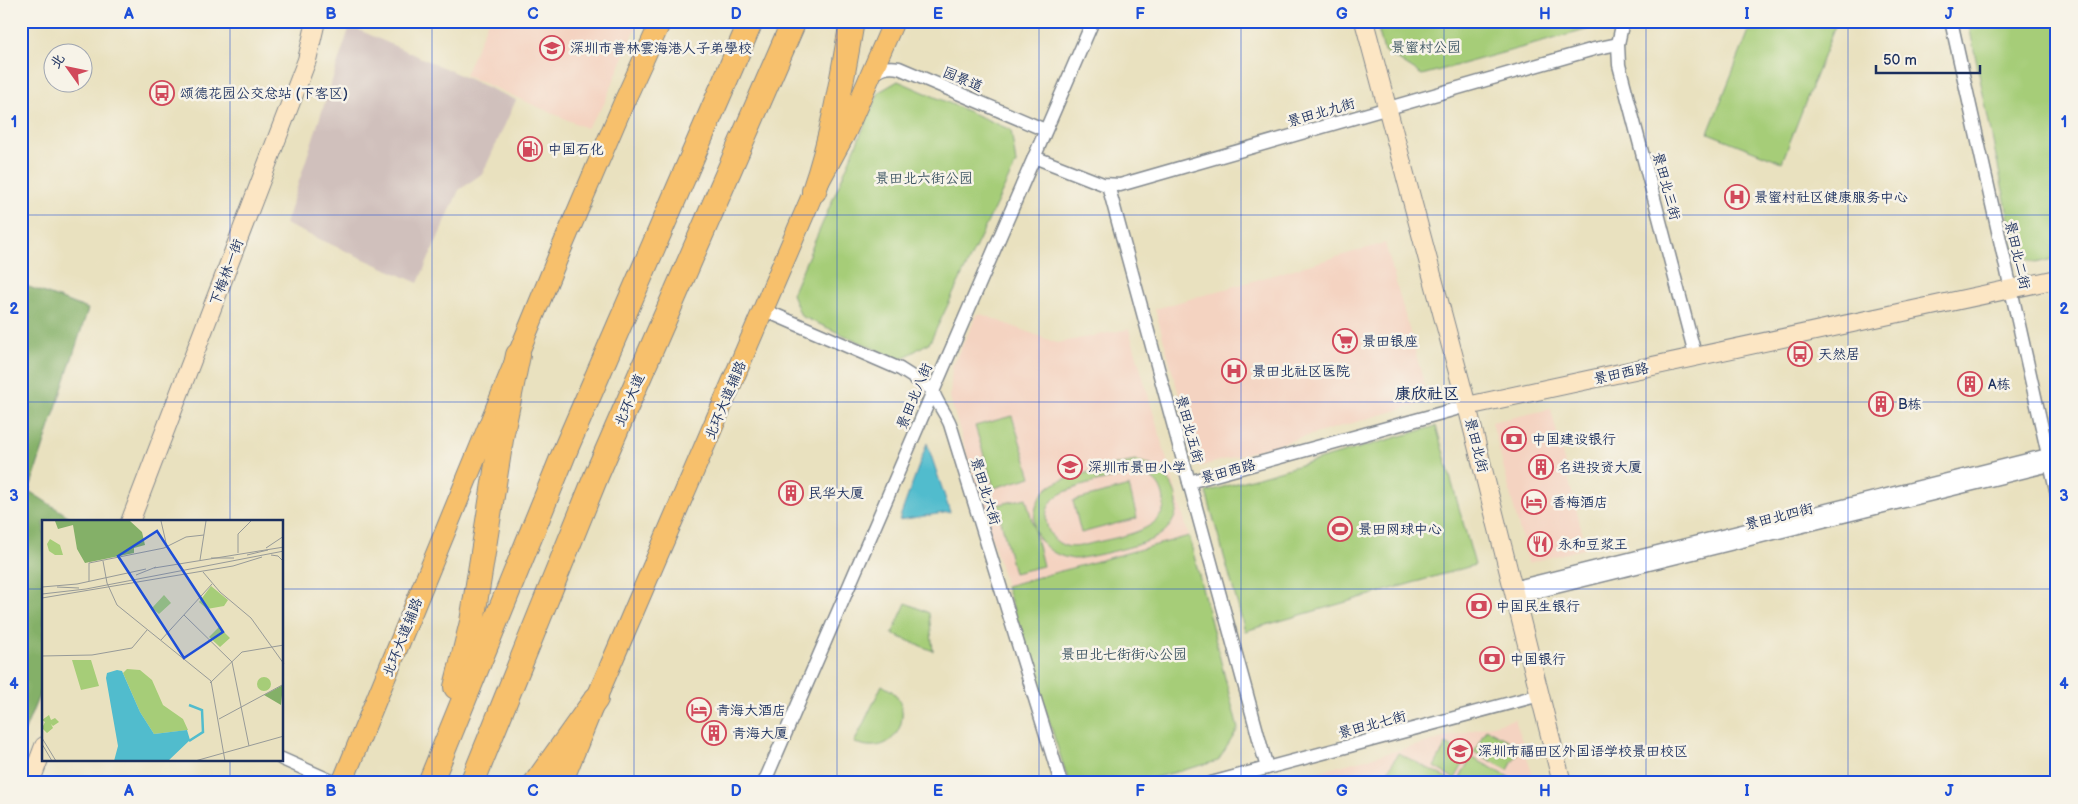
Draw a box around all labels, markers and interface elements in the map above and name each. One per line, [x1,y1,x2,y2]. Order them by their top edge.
text: A [123,5,134,24]
text: B [325,5,337,24]
text: C [527,5,539,24]
text: D [730,5,742,24]
text: E [933,5,943,24]
text: F [1135,5,1145,24]
text: G [1336,5,1348,24]
text: H [1539,5,1551,24]
text: I [1744,5,1750,24]
text: J [1945,5,1954,24]
school or university icon: 深圳市普林雲海港人子弟學校 [539,35,565,61]
park label: 景蜜村公园 [1391,39,1461,56]
place label: 深圳市普林雲海港人子弟學校 [570,40,752,57]
north arrow [42,42,92,92]
scale bar [1876,42,1979,74]
text: 北 [47,51,68,72]
text: 50 m [1883,51,1917,70]
street label: 园景道 [940,63,985,95]
bus stop icon: 颂德花园公交总站 (下客区) [149,80,175,106]
place label: 颂德花园公交总站 (下客区) [180,85,348,102]
street label: 景田北九街 [1285,95,1357,130]
text: 1 [11,113,17,132]
text: 1 [2061,113,2067,132]
fuel station icon: 中国石化 [517,136,543,162]
place label: 中国石化 [548,141,604,158]
street label: 景田北三街 [1649,150,1684,222]
park label: 景田北六街公园 [875,170,973,187]
hospital icon: 景蜜村社区健康服务中心 [1724,184,1750,210]
place label: 景蜜村社区健康服务中心 [1754,189,1908,206]
street label: 景田北二街 [2001,219,2034,291]
street label: 下梅林一街 [206,236,247,308]
text: 2 [9,300,19,319]
text: 2 [2059,300,2069,319]
supermarket icon: 景田银座 [1332,328,1358,354]
place label: 景田银座 [1362,333,1418,350]
bus stop icon: 天然居 [1787,341,1813,367]
place label: 天然居 [1818,346,1860,363]
street label: 北环大道辅路 [701,358,750,442]
hospital icon: 景田北社区医院 [1221,358,1247,384]
street label: 景田西路 [1592,359,1650,388]
street label: 景田北八街 [893,361,936,432]
place label: 景田北社区医院 [1252,363,1350,380]
street label: 北环大道 [611,371,648,429]
building icon: A栋 [1957,371,1983,397]
place label: A栋 [1988,376,2011,393]
district label: 康欣社区 [1395,385,1459,404]
building icon: B栋 [1868,391,1894,417]
street label: 景田北五街 [1172,393,1207,465]
place label: B栋 [1898,396,1922,413]
street label: 景田北街 [1461,416,1492,474]
bank icon: 中国建设银行 [1501,426,1527,452]
place label: 中国建设银行 [1532,431,1616,448]
school or university icon: 深圳市景田小学 [1057,454,1083,480]
building icon: 名进投资大厦 [1528,454,1554,480]
street label: 景田北六街 [967,455,1004,527]
street label: 景田西路 [1199,456,1257,487]
place label: 深圳市景田小学 [1088,459,1186,476]
place label: 名进投资大厦 [1558,459,1642,476]
building icon: 民华大厦 [778,480,804,506]
place label: 民华大厦 [808,485,864,502]
text: 3 [9,487,19,506]
text: 3 [2059,487,2069,506]
hotel icon: 香梅酒店 [1521,489,1547,515]
place label: 香梅酒店 [1552,494,1608,511]
street label: 景田北四街 [1743,500,1815,533]
sports icon: 景田网球中心 [1327,516,1353,542]
inset map [42,520,284,762]
place label: 景田网球中心 [1358,521,1442,538]
restaurant icon: 永和豆浆王 [1527,531,1553,557]
place label: 永和豆浆王 [1558,536,1628,553]
bank icon: 中国民生银行 [1466,593,1492,619]
street label: 北环大道辅路 [379,595,426,679]
place label: 中国民生银行 [1496,598,1580,615]
park label: 景田北七街街心公园 [1061,646,1187,663]
bank icon: 中国银行 [1479,646,1505,672]
place label: 中国银行 [1510,651,1566,668]
text: 4 [9,675,19,694]
text: 4 [2059,675,2069,694]
hotel icon: 青海大酒店 [686,697,712,723]
place label: 青海大酒店 [716,702,786,719]
street label: 景田北七街 [1336,707,1408,742]
building icon: 青海大厦 [701,720,727,746]
place label: 青海大厦 [732,725,788,742]
school or university icon: 深圳市福田区外国语学校景田校区 [1447,738,1473,764]
place label: 深圳市福田区外国语学校景田校区 [1478,743,1688,760]
text: A [123,782,134,801]
text: B [325,782,337,801]
text: C [527,782,539,801]
text: D [730,782,742,801]
text: E [933,782,943,801]
text: F [1135,782,1145,801]
text: G [1336,782,1348,801]
text: H [1539,782,1551,801]
text: I [1744,782,1750,801]
text: J [1945,782,1954,801]

